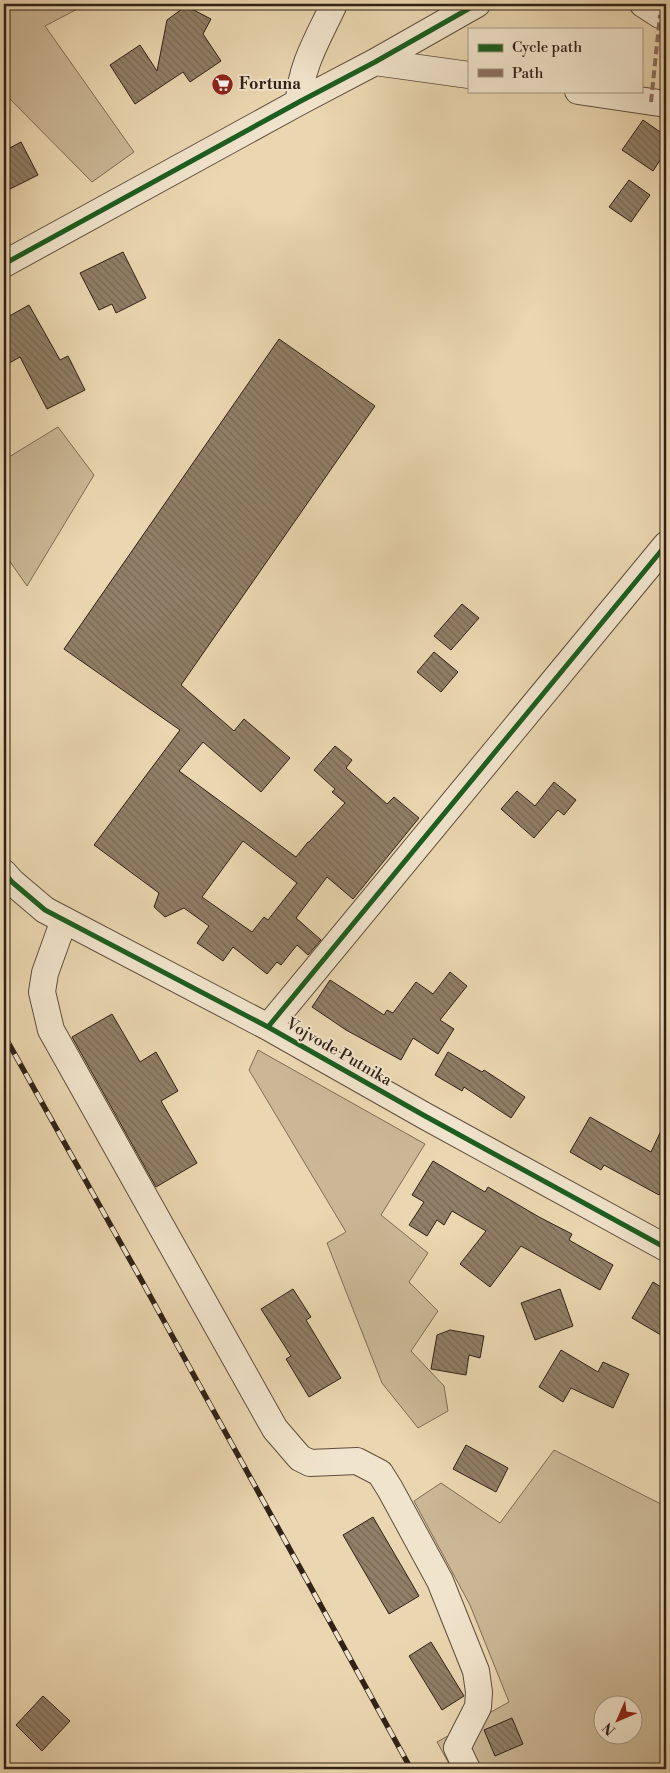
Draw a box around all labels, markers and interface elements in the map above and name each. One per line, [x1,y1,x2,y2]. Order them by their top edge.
legend [468,28,642,92]
text: Cycle path [512,38,582,57]
text: Path [512,64,544,83]
supermarket icon: Fortuna [211,72,235,96]
place label: Fortuna [239,74,301,94]
street label: Vojvode Putnika [282,1013,396,1091]
north arrow [592,1696,642,1746]
text: N [599,1718,620,1739]

